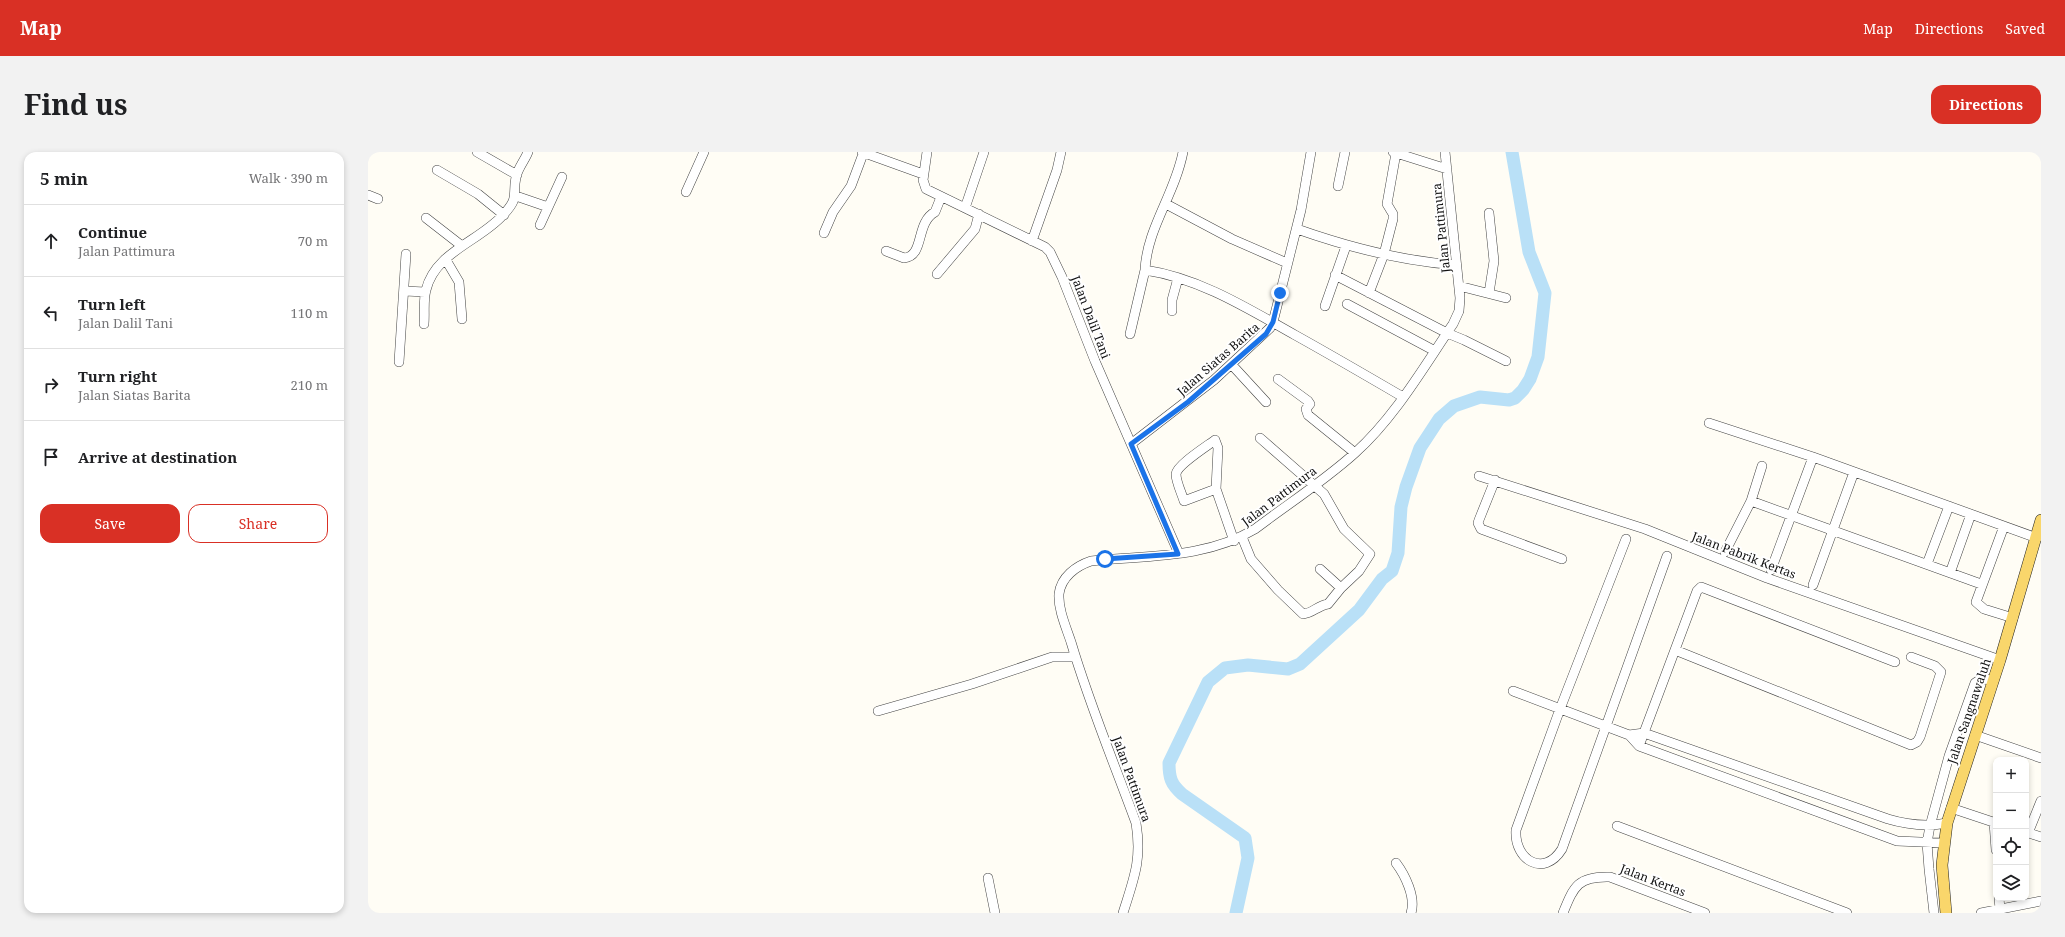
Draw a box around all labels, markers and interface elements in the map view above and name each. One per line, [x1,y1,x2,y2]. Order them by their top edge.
text: Map [20,15,62,41]
text: Map [1863,19,1893,38]
text: Directions [1915,19,1983,38]
text: Saved [2005,19,2045,38]
text: Find us [24,85,128,123]
button: Directions [1931,85,2041,124]
text: 5 min [40,167,88,190]
text: Walk · 390 m [249,169,328,187]
street label: Jalan Pattimura [1428,182,1454,275]
text: Continue [78,222,147,242]
icon: ahead [40,230,62,252]
text: 70 m [298,232,328,250]
text: Jalan Pattimura [78,242,175,260]
street label: Jalan Dalil Tani [1067,272,1115,361]
route end [1271,284,1289,302]
text: Turn left [78,294,146,314]
icon: left [40,302,62,324]
text: 110 m [291,304,328,322]
text: Jalan Dalil Tani [78,314,173,332]
street label: Jalan Siatas Barita [1172,318,1263,400]
text: Turn right [78,366,157,386]
icon: right [40,374,62,396]
text: 210 m [291,376,328,394]
text: Jalan Siatas Barita [78,386,191,404]
icon: arrive [40,446,62,468]
text: Arrive at destination [78,447,237,467]
street label: Jalan Pattimura [1237,462,1320,530]
button: Save [40,504,180,543]
button: Share [188,504,328,543]
street label: Jalan Pabrik Kertas [1689,527,1798,583]
route start [1096,550,1114,568]
street label: Jalan Sangnawaluh [1943,656,1995,767]
street label: Jalan Pattimura [1108,733,1155,824]
map controls [1993,757,2029,901]
button: + [1993,757,2029,793]
button: − [1993,793,2029,829]
button: locate [1993,829,2029,865]
street label: Jalan Kertas [1617,859,1688,900]
button: layers [1993,865,2029,901]

